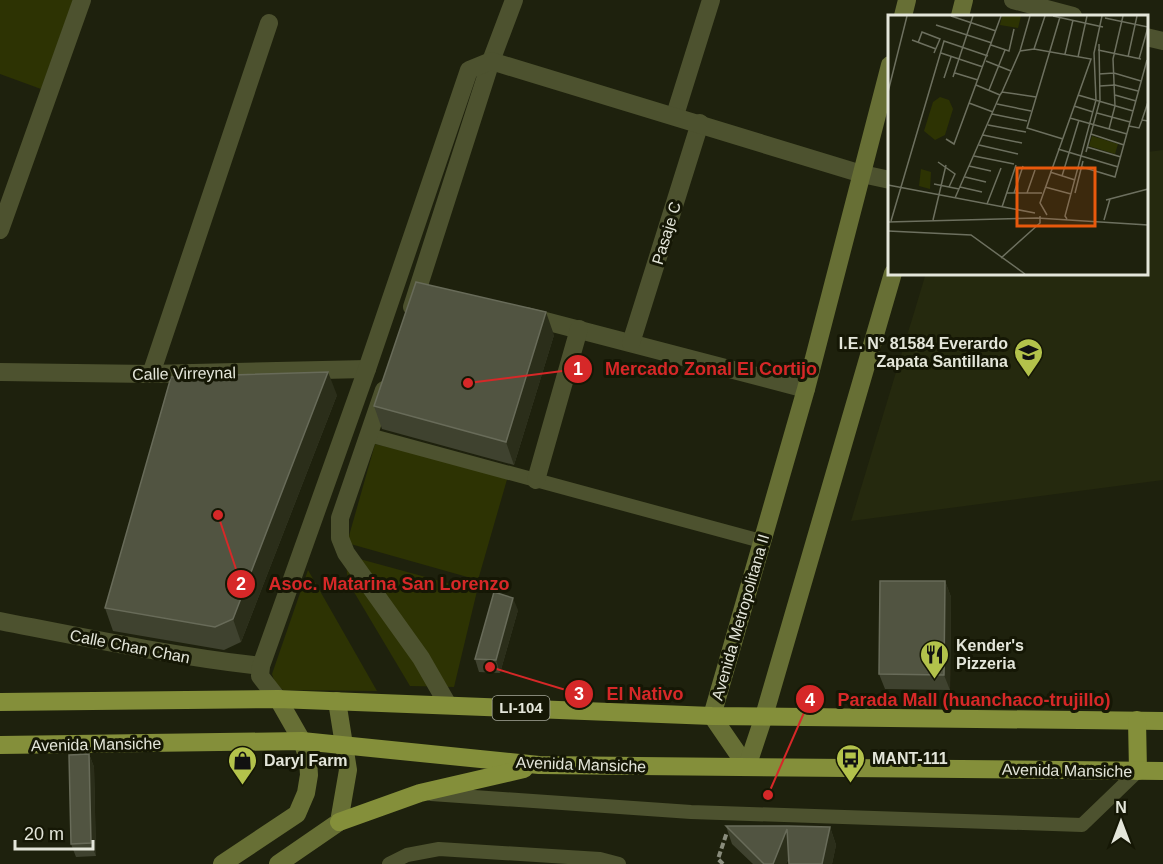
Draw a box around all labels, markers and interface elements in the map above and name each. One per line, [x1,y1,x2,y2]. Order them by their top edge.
inset map [888,15,1148,274]
street label: Pasaje C [649,200,684,267]
place label: I.E. N° 81584 Everardo Zapata Santillana [839,335,1008,370]
school or university icon: I.E. N° 81584 Everardo Zapata Santillana [1013,336,1045,378]
callout: Mercado Zonal El Cortijo [563,351,829,387]
text: 1 [573,359,583,379]
text: Mercado Zonal El Cortijo [605,359,817,379]
street label: Calle Virreynal [132,364,236,383]
street label: Avenida Metropolitana II [709,532,772,702]
callout: Asoc. Matarina San Lorenzo [226,566,521,602]
text: 2 [236,574,246,594]
text: Asoc. Matarina San Lorenzo [268,574,510,594]
street label: Calle Chan Chan [68,627,191,666]
place label: Kender's Pizzeria [956,637,1024,672]
restaurant icon: Kender's Pizzeria [919,638,951,680]
callout: El Nativo [564,676,695,712]
callout: Parada Mall (huanchaco-trujillo) [795,681,1122,717]
text: 3 [574,684,584,704]
text: El Nativo [606,684,684,704]
text: 4 [805,690,815,710]
text: Parada Mall (huanchaco-trujillo) [837,690,1111,710]
road number: LI-104 [492,696,550,720]
street label: Avenida Mansiche [31,735,161,754]
bus stop icon: MANT-111 [835,742,867,784]
shop icon: Daryl Farm [227,744,259,786]
place label: MANT-111 [872,750,948,767]
place label: Daryl Farm [264,752,348,769]
street label: Avenida Mansiche [515,754,647,775]
street label: Avenida Mansiche [1002,761,1132,780]
north arrow [1091,792,1151,852]
text: N [1115,799,1127,816]
scale bar [15,813,93,851]
text: 20 m [24,824,64,844]

